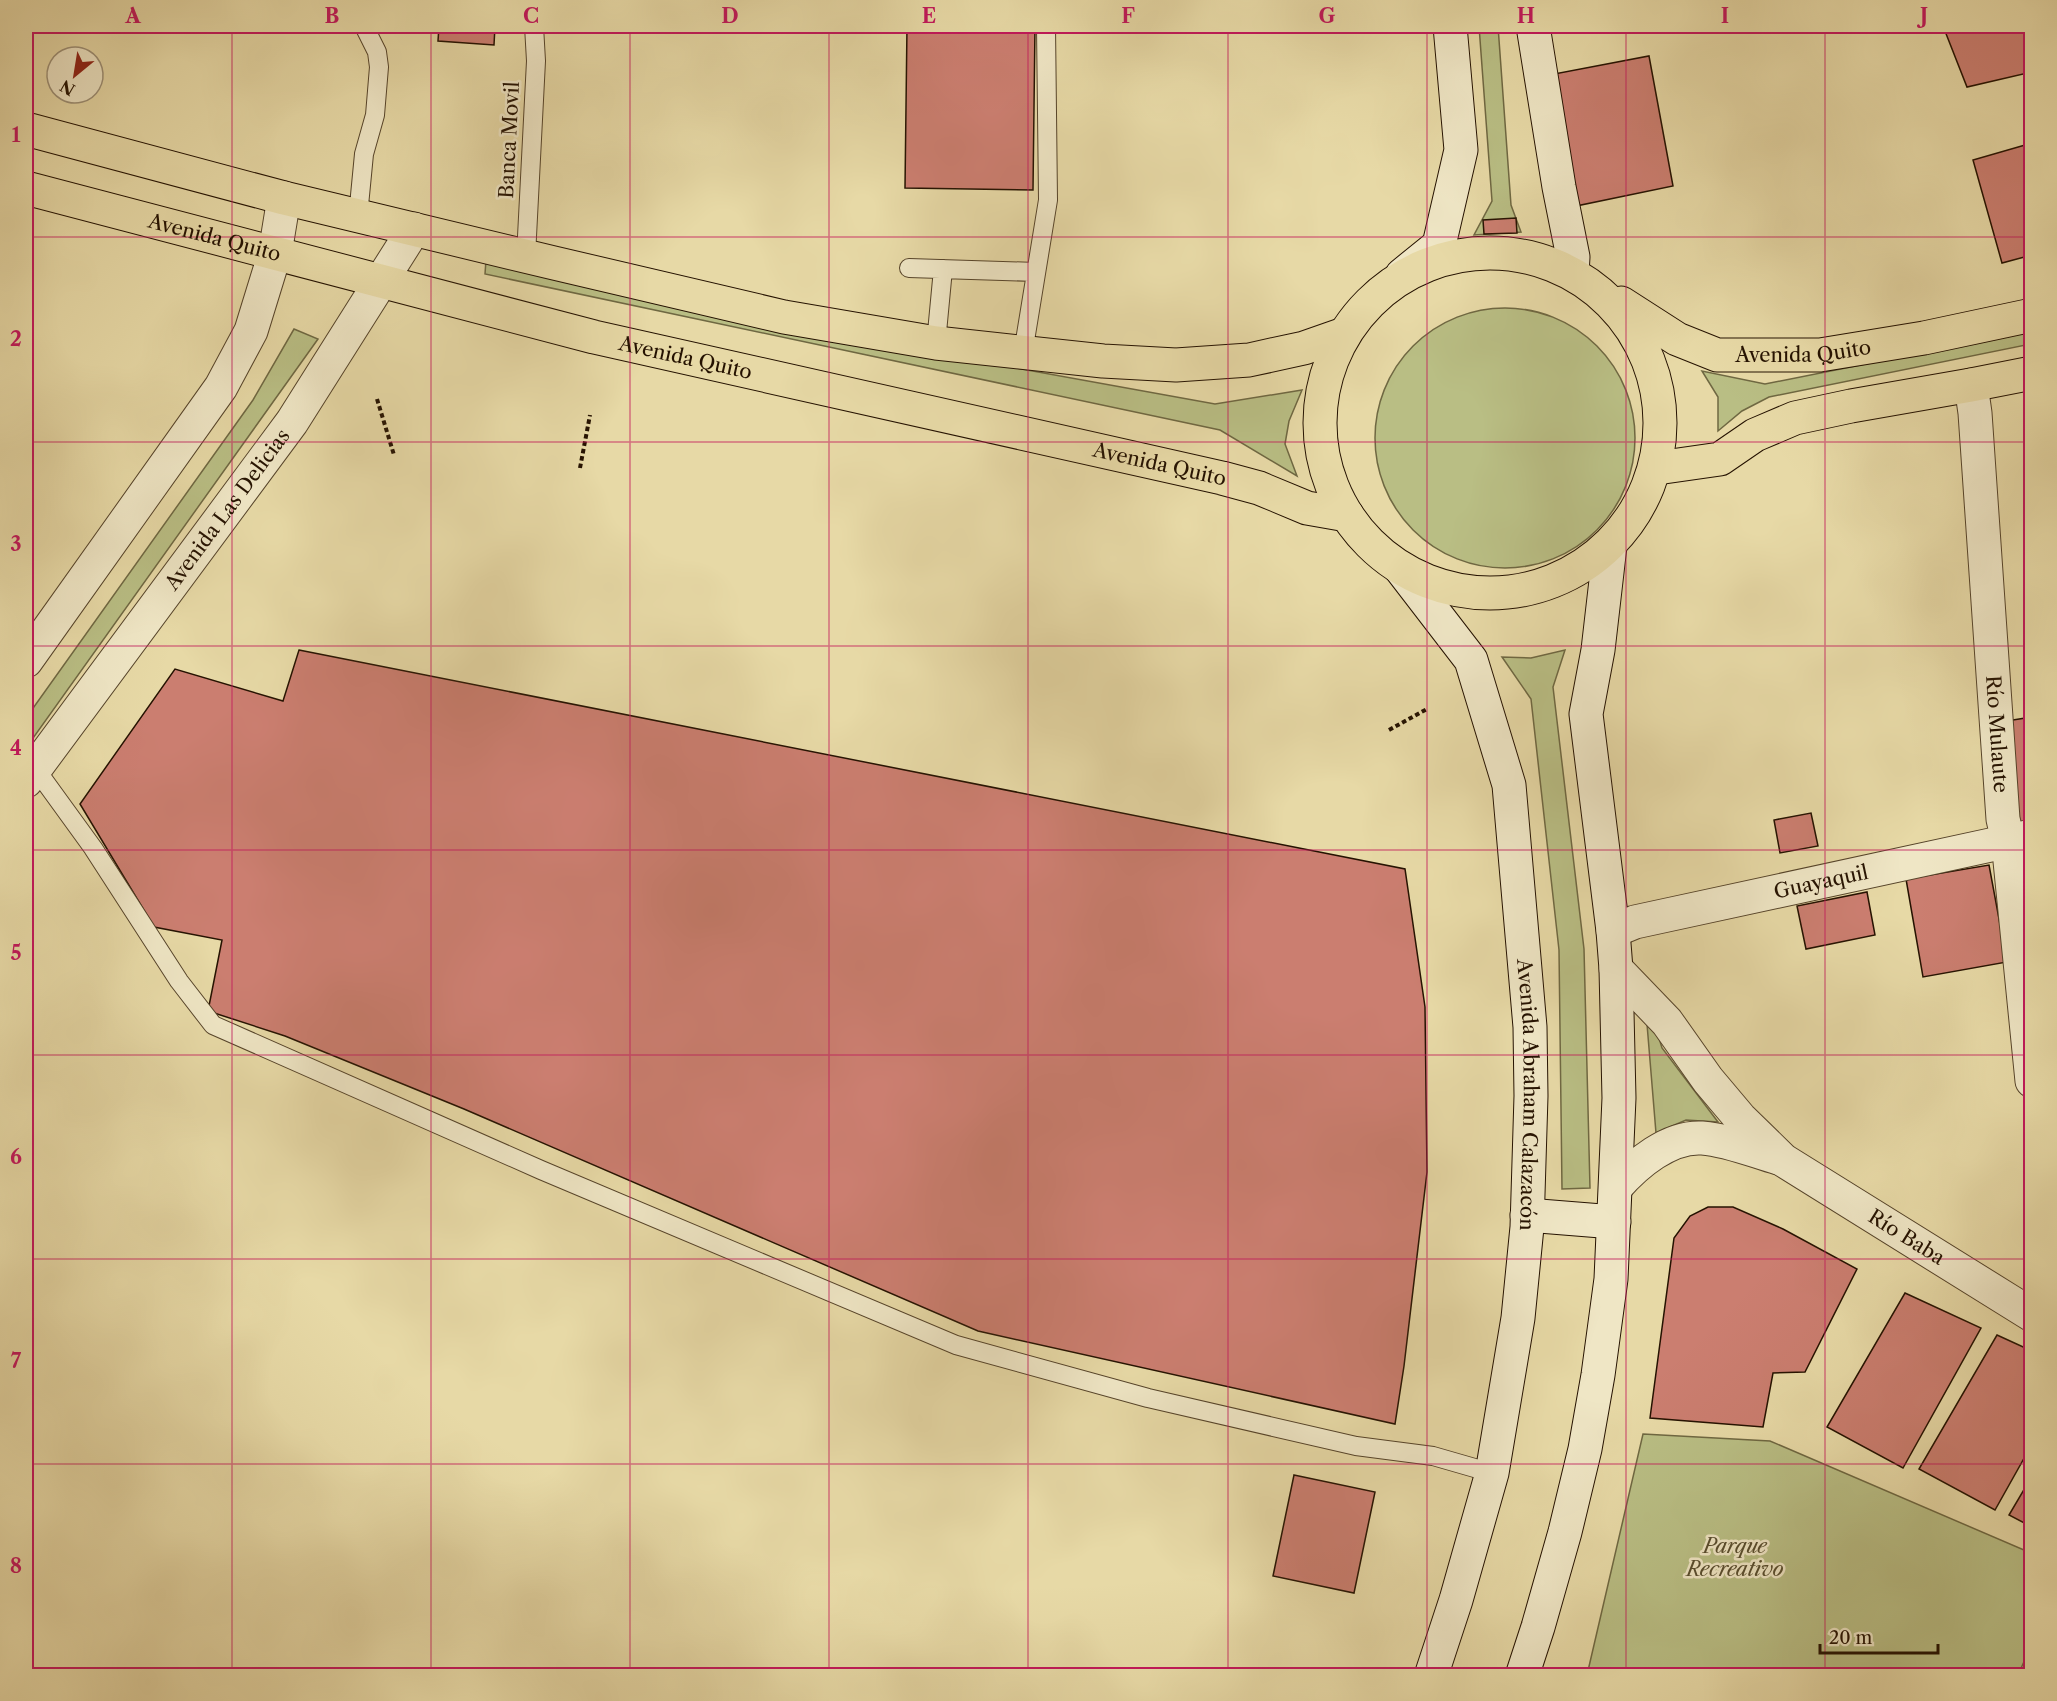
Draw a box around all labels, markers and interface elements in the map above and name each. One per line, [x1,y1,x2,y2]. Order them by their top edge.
text: A [124,4,141,28]
text: B [325,4,340,28]
text: C [523,4,539,28]
text: D [721,4,739,28]
text: E [922,4,936,28]
text: F [1121,4,1135,28]
text: G [1319,4,1336,28]
text: H [1517,4,1535,28]
text: I [1721,4,1729,28]
text: J [1916,4,1928,28]
north arrow [45,45,105,105]
text: N [56,76,79,100]
street label: Banca Movil [494,81,524,199]
text: 1 [12,123,21,147]
street label: Avenida Quito [145,208,283,266]
text: 2 [10,327,22,351]
street label: Avenida Quito [616,331,754,384]
street label: Avenida Quito [1734,335,1873,367]
street label: Avenida Las Delicias [159,424,295,596]
street label: Avenida Quito [1090,437,1229,491]
text: 3 [10,532,22,556]
street label: Río Mulaute [1981,674,2013,793]
text: 4 [10,736,22,760]
street label: Guayaquil [1771,860,1870,904]
text: 5 [10,941,22,965]
street label: Avenida Abraham Calazacón [1512,957,1543,1232]
text: 6 [10,1145,22,1169]
street label: Río Baba [1864,1204,1950,1270]
text: 7 [11,1349,22,1373]
park label: Parque Recreativo [1684,1534,1784,1581]
text: 8 [10,1554,22,1578]
scale bar [1820,1617,1938,1655]
text: 20 m [1829,1627,1873,1649]

